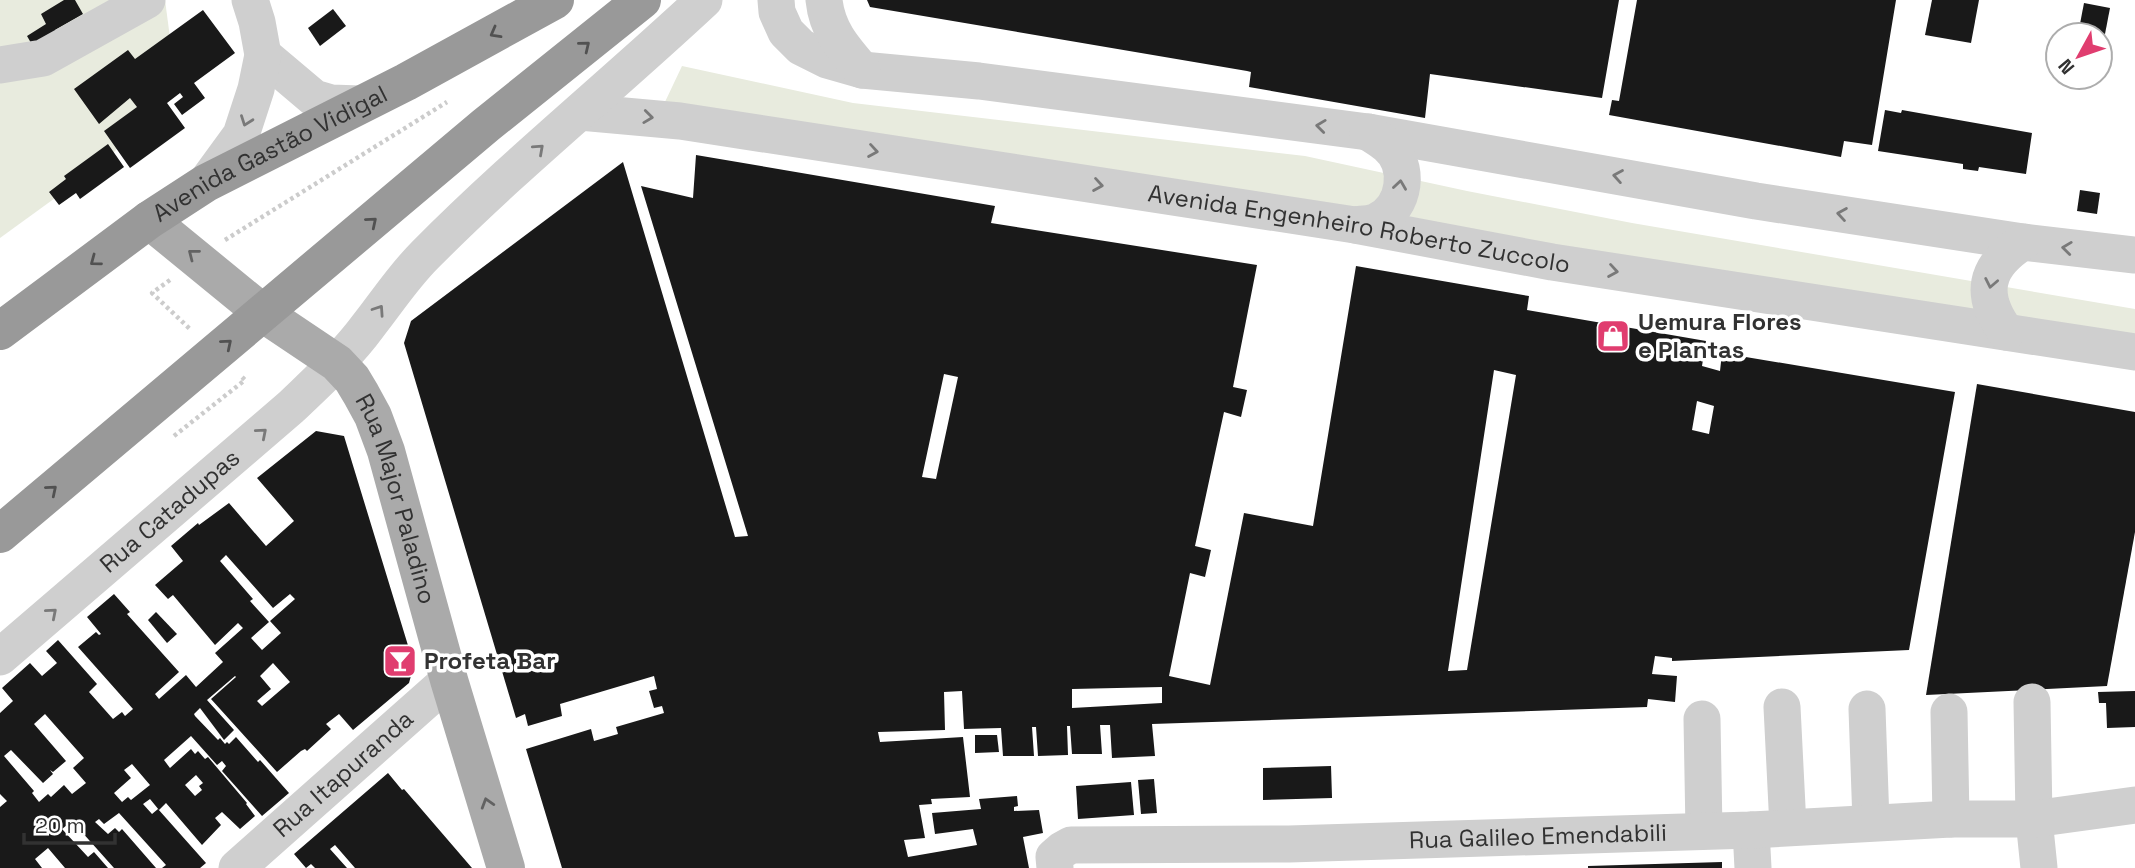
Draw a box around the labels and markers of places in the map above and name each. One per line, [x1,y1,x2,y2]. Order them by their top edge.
place label: Uemura Flores e Plantas [1638,306,1802,365]
shop icon: Uemura Flores e Plantas [1594,317,1632,355]
bar icon: Profeta Bar [381,642,419,680]
place label: Profeta Bar [424,645,556,676]

